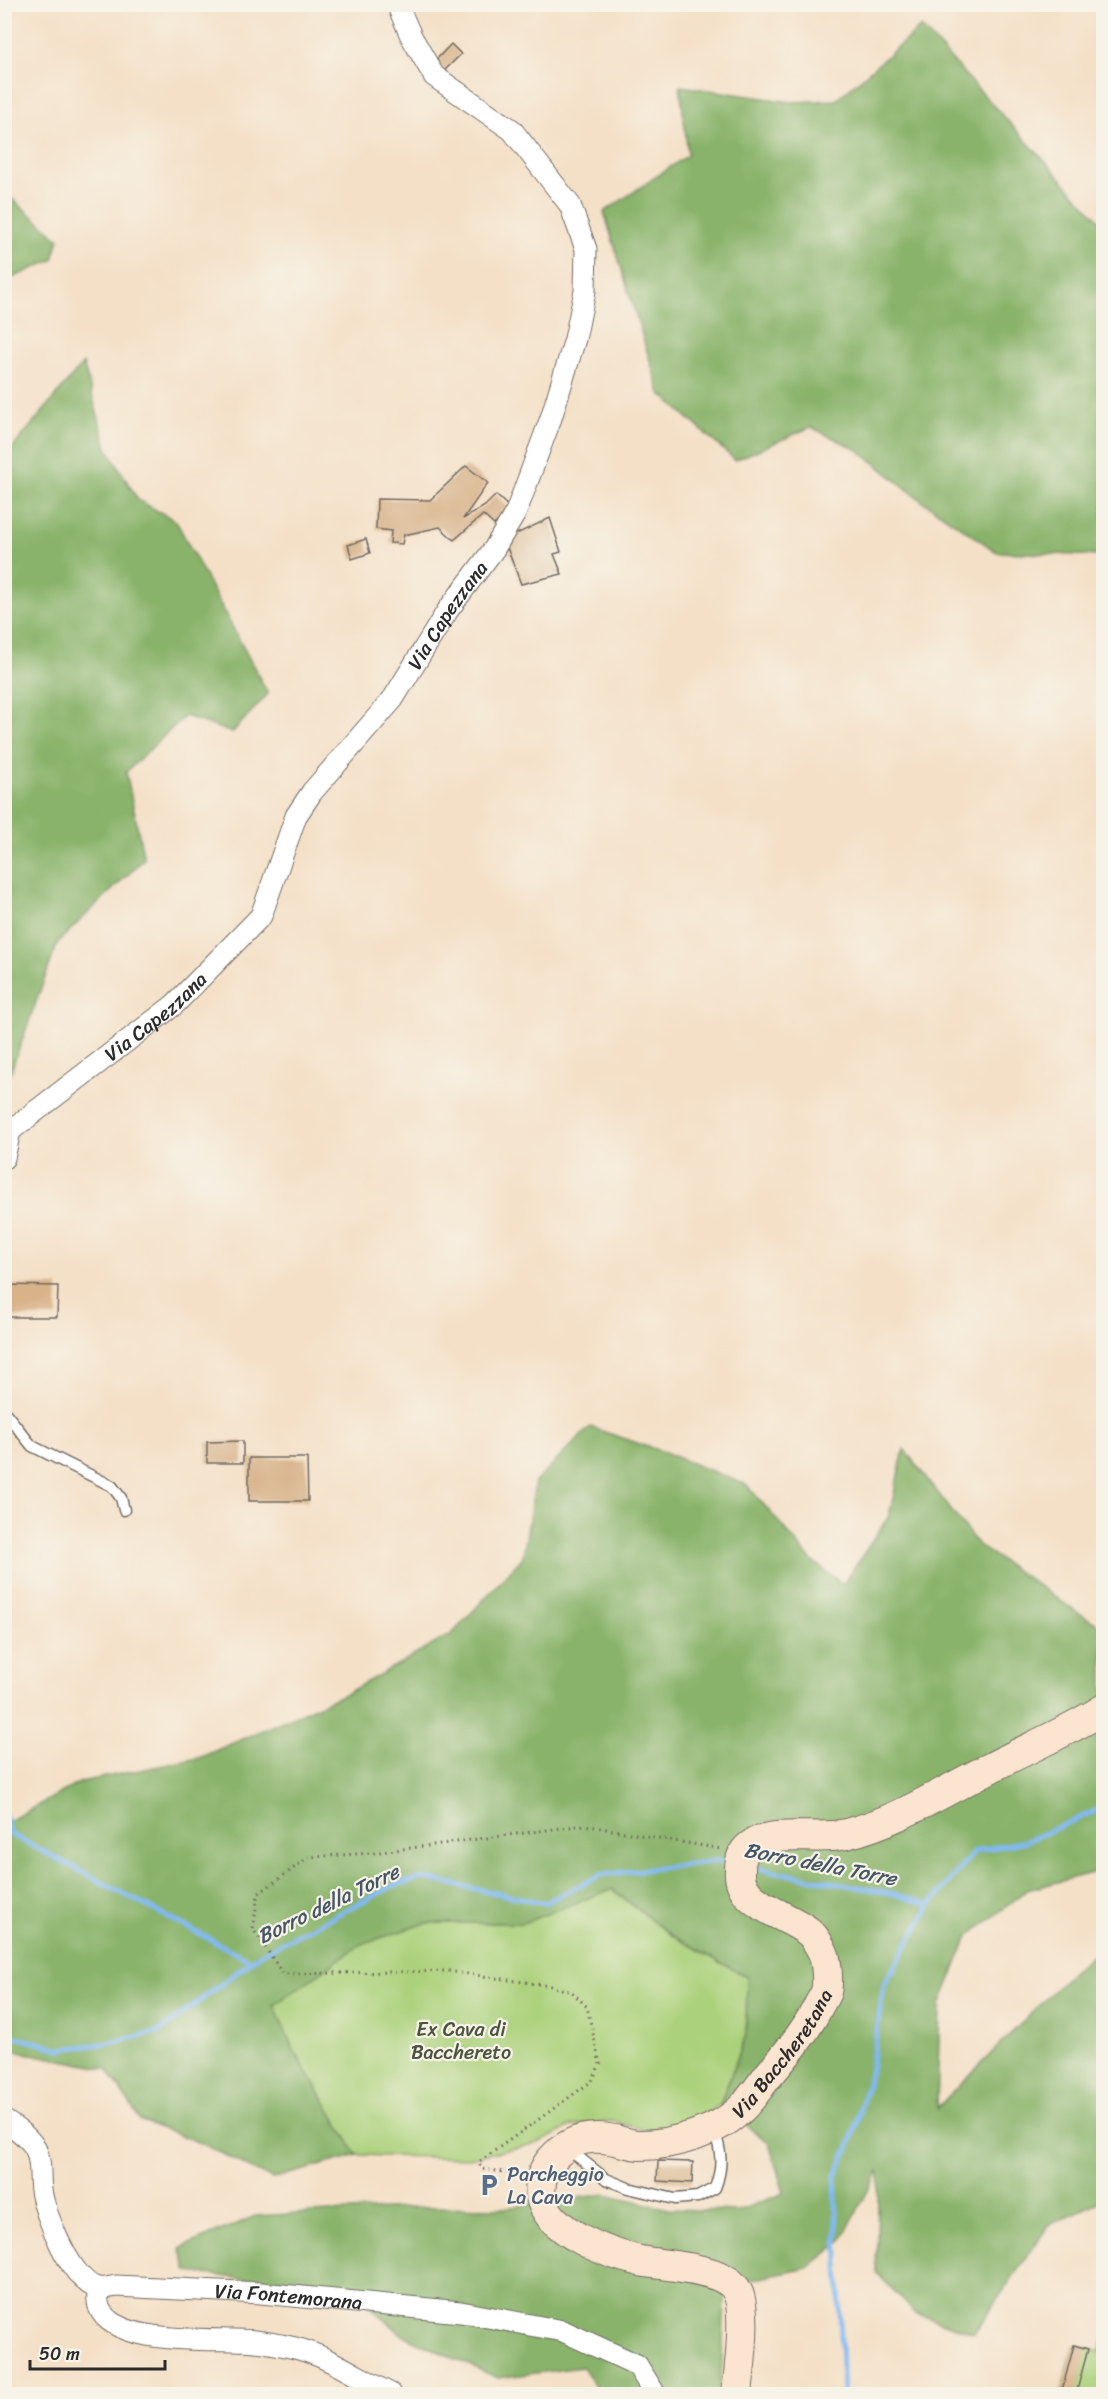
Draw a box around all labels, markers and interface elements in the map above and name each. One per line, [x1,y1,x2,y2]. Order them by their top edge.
street label: Via Capezzana [398,553,497,677]
street label: Via Capezzana [97,963,216,1071]
water label: Borro della Torre [741,1831,901,1898]
water label: Borro della Torre [250,1852,407,1955]
street label: Via Baccheretana [724,1983,843,2128]
park label: Ex Cava di Bacchereto [411,2012,511,2070]
place label: Parcheggio La Cava [507,2157,604,2215]
parking icon: Parcheggio La Cava [476,2172,502,2198]
street label: Via Fontemorana [214,2274,364,2321]
scale bar [30,2333,165,2371]
text: 50 m [39,2338,80,2370]

